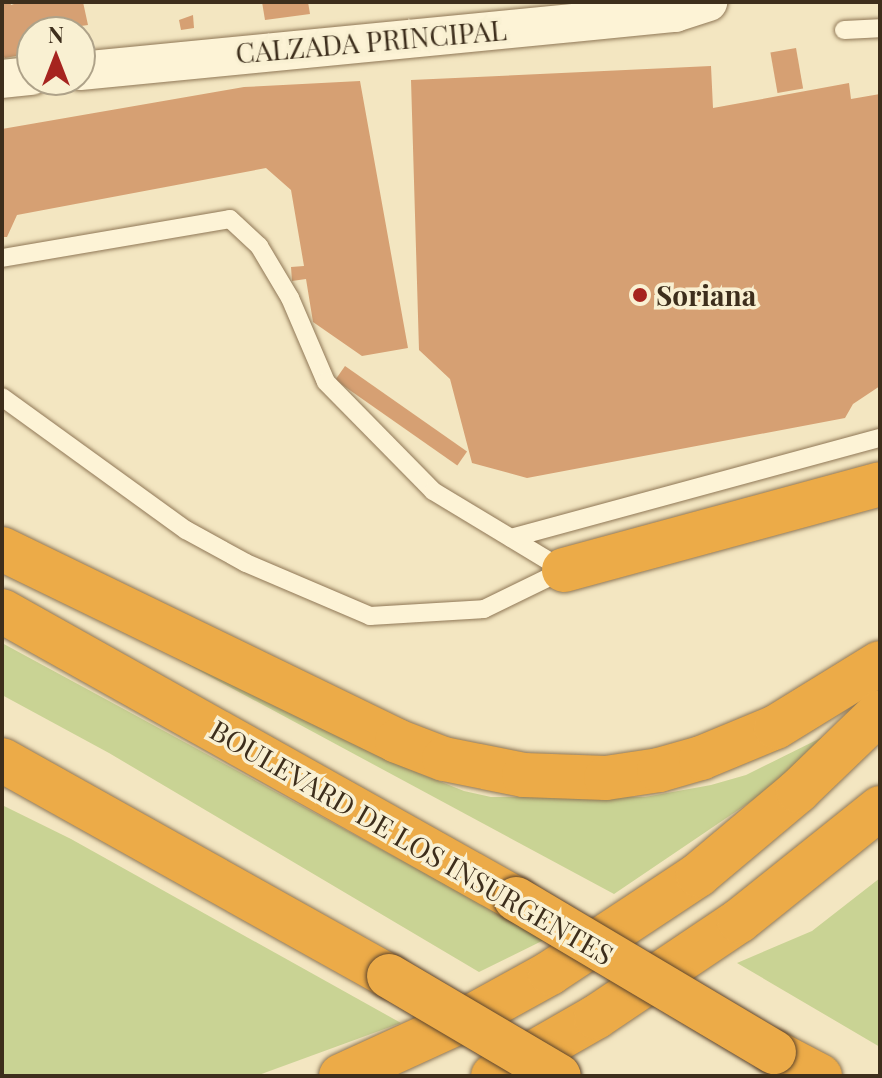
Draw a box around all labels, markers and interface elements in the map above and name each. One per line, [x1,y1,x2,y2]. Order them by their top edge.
street label: CALZADA PRINCIPAL [234,12,508,70]
north arrow [16,16,96,96]
text: N [48,19,64,49]
place label: Soriana [656,278,756,312]
marker: Soriana [631,286,649,304]
street label: BOULEVARD DE LOS INSURGENTES [204,712,620,972]

